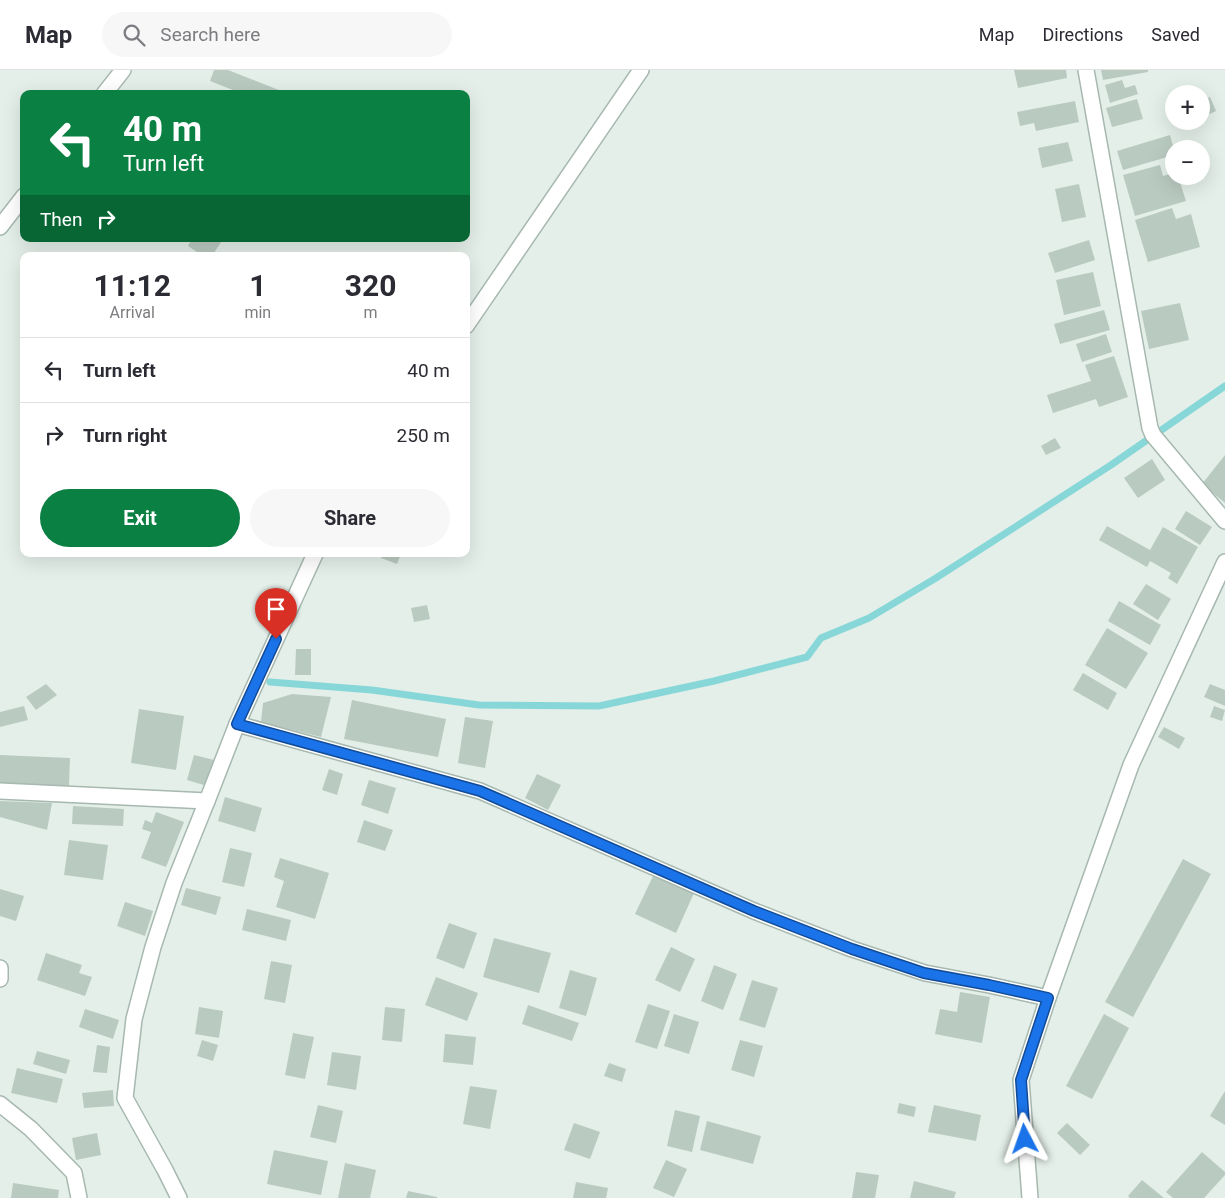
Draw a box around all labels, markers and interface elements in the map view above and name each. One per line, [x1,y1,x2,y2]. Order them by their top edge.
search box [102,12,452,57]
text: Map [25,21,72,49]
icon: search [120,21,148,49]
text: Search here [160,23,260,46]
text: Map [979,24,1014,45]
text: Directions [1042,24,1123,45]
text: Saved [1151,24,1200,45]
map controls [1165,85,1210,185]
button: + [1165,85,1210,130]
text: 40 m [123,109,202,150]
icon: left [40,110,105,175]
button: − [1165,140,1210,185]
text: Turn left [123,151,204,176]
icon: right [92,205,120,233]
text: Then [40,208,82,231]
text: 11:12 [94,268,171,303]
text: 1 [249,268,266,303]
text: 320 [345,268,396,303]
text: Arrival [110,303,155,322]
text: min [244,303,271,322]
text: m [364,303,378,322]
icon: left [40,356,68,384]
text: Turn left [83,359,156,382]
text: 40 m [407,359,450,382]
icon: right [40,421,68,449]
text: Turn right [83,424,167,447]
text: 250 m [397,424,450,447]
button: Exit [40,489,240,547]
button: Share [250,489,450,547]
pin [255,588,297,639]
icon: arrive [262,595,290,623]
position arrow [998,1112,1050,1164]

